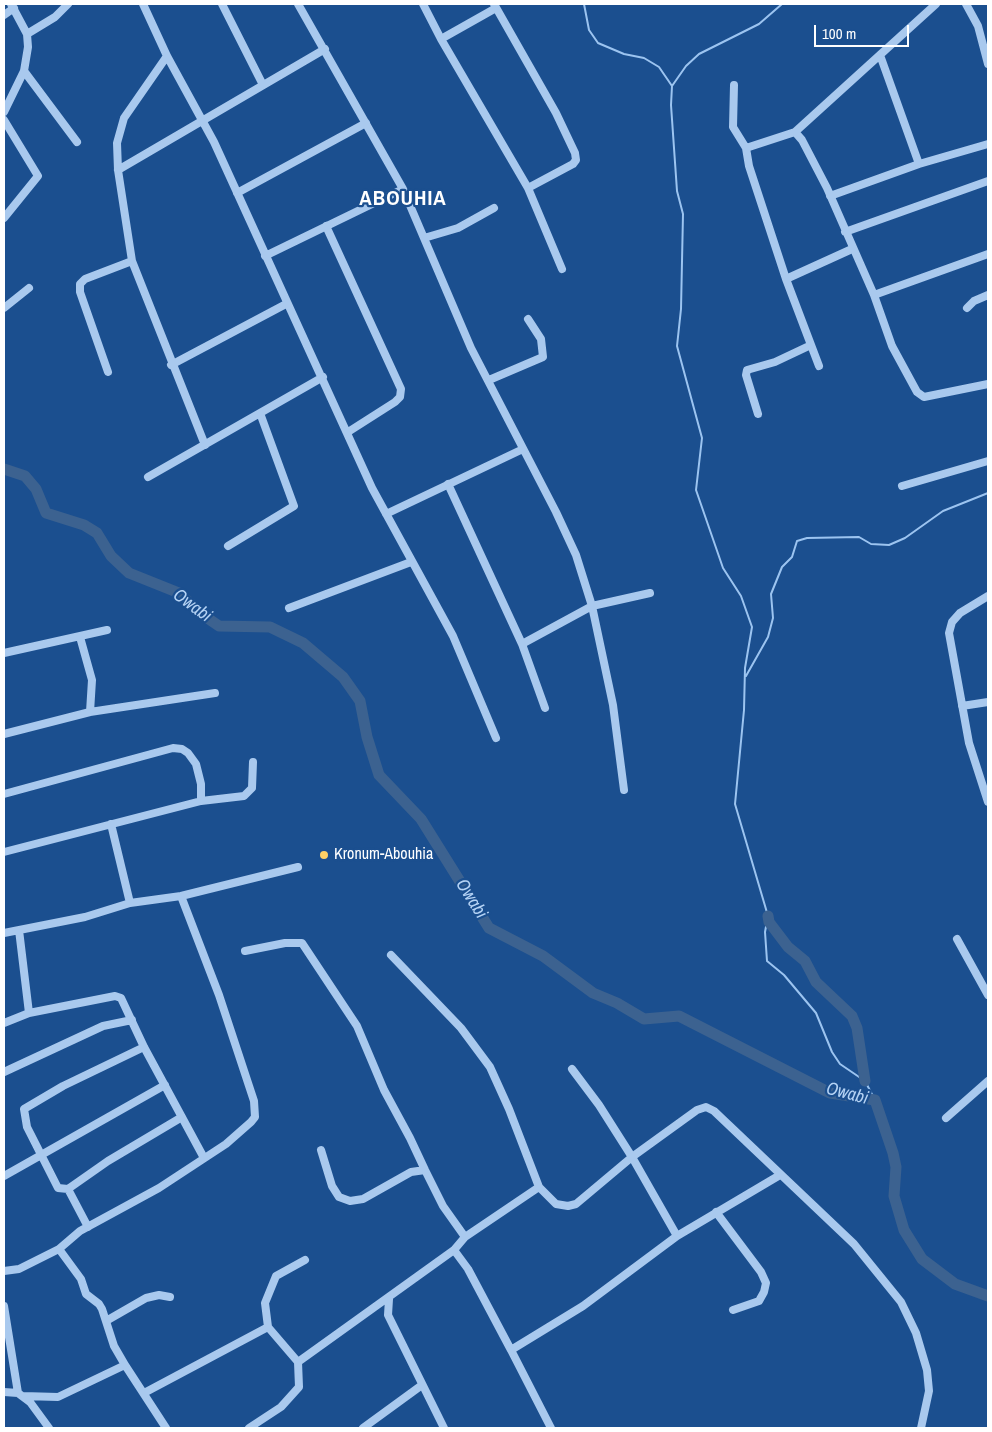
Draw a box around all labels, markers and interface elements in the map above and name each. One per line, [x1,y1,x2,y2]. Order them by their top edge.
scale bar [817,15,912,47]
text: 100 m [822,23,856,44]
district label: ABOUHIA [358,186,448,212]
water label: Owabi [168,585,216,627]
place label: Kronum-Abouhia [334,845,433,865]
marker: Kronum-Abouhia [318,849,330,861]
water label: Owabi [451,875,491,923]
water label: Owabi [824,1078,870,1110]

